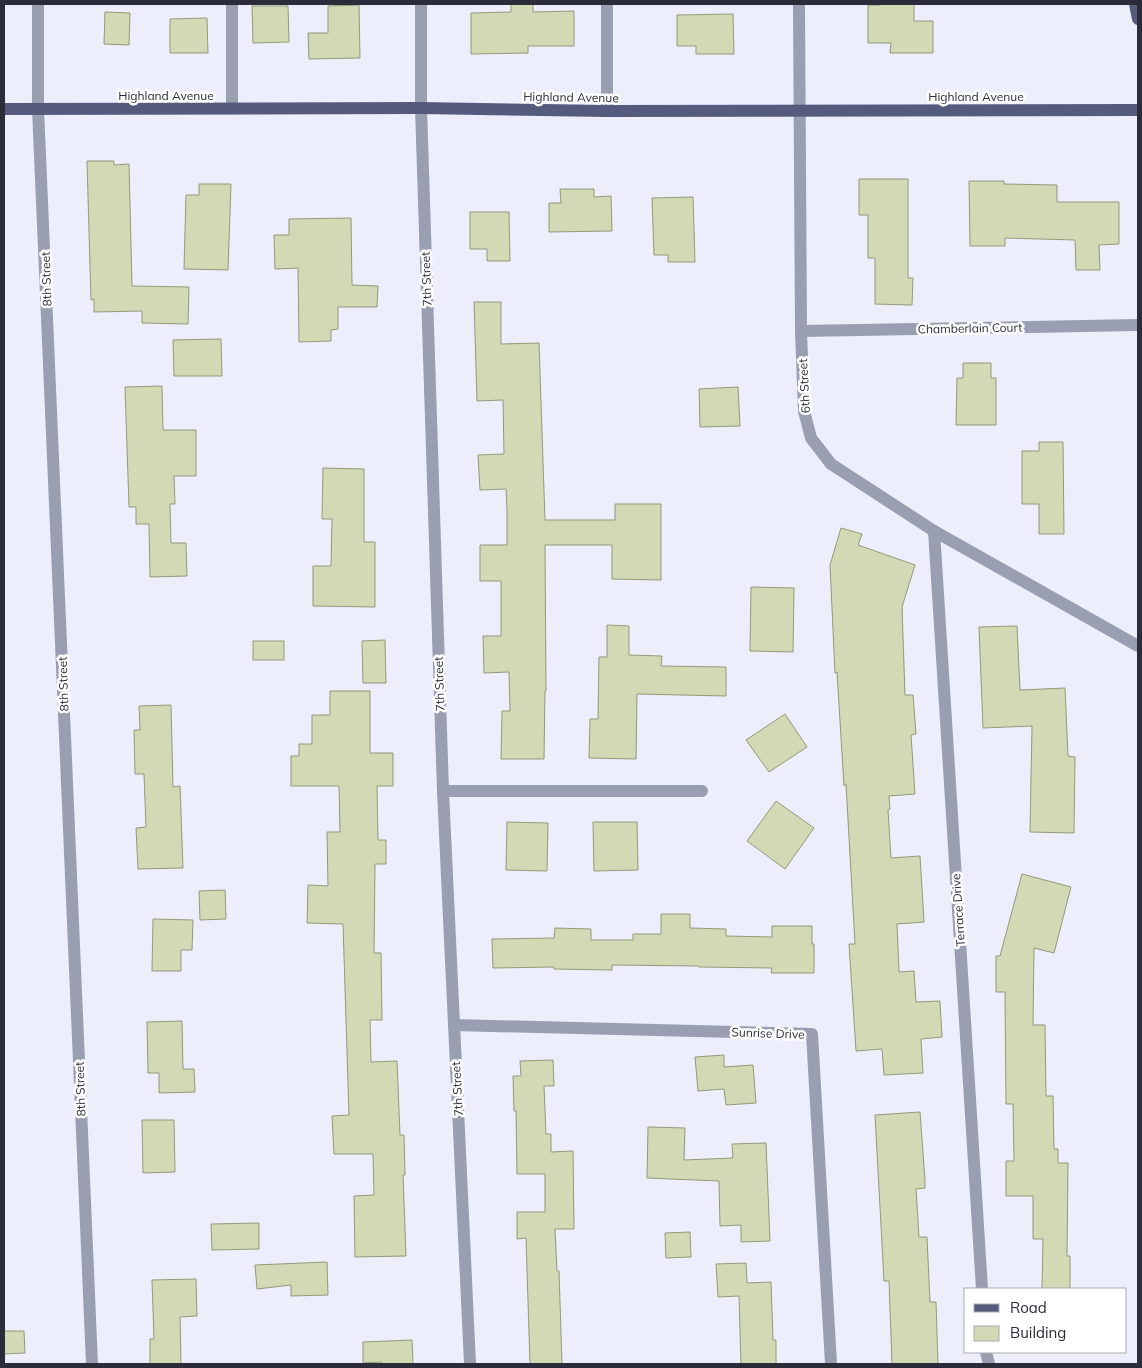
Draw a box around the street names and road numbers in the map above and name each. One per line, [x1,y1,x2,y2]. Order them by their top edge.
street label: Highland Avenue [118,88,214,103]
street label: Highland Avenue [523,89,619,105]
street label: Highland Avenue [928,89,1024,104]
street label: 8th Street [38,251,54,307]
street label: 7th Street [418,251,434,307]
street label: Chamberlain Court [918,320,1022,336]
street label: 6th Street [795,358,813,414]
street label: 8th Street [55,656,71,712]
street label: 7th Street [431,656,447,712]
street label: Terrace Drive [948,873,968,947]
street label: Sunrise Drive [731,1024,805,1042]
street label: 8th Street [72,1061,88,1117]
street label: 7th Street [448,1061,466,1117]

